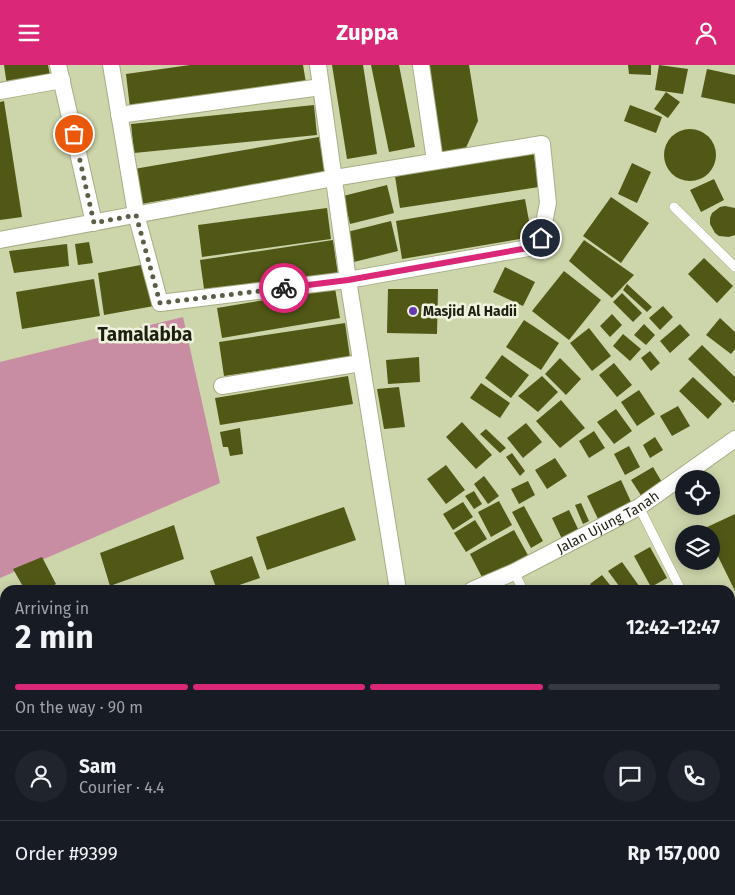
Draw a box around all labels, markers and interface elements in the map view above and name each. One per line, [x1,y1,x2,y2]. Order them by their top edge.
icon: menu [15,19,43,47]
text: Zuppa [336,19,399,46]
icon: person [692,19,720,47]
pin [53,113,95,155]
icon: bag [60,120,88,148]
pin [520,217,562,259]
icon: home [527,224,555,252]
courier [259,263,309,313]
icon: bike [270,274,298,302]
place label: Masjid Al Hadii [423,303,517,320]
marker: Masjid Al Hadii [407,305,419,317]
district label: Tamalabba [98,323,192,346]
map controls [675,470,720,570]
button: locate [675,470,720,515]
street label: Jalan Ujung Tanah [554,487,663,557]
button: layers [675,525,720,570]
text: Arriving in [15,599,89,618]
text: 12:42–12:47 [626,616,720,639]
text: 2 min [15,618,94,656]
text: On the way · 90 m [15,698,143,717]
button: person [15,750,67,802]
button: chat [604,750,656,802]
button: phone [668,750,720,802]
text: Sam [79,755,116,778]
text: Courier · 4.4 [79,778,165,797]
text: Order #9399 [15,842,118,865]
text: Rp 157,000 [627,842,720,865]

